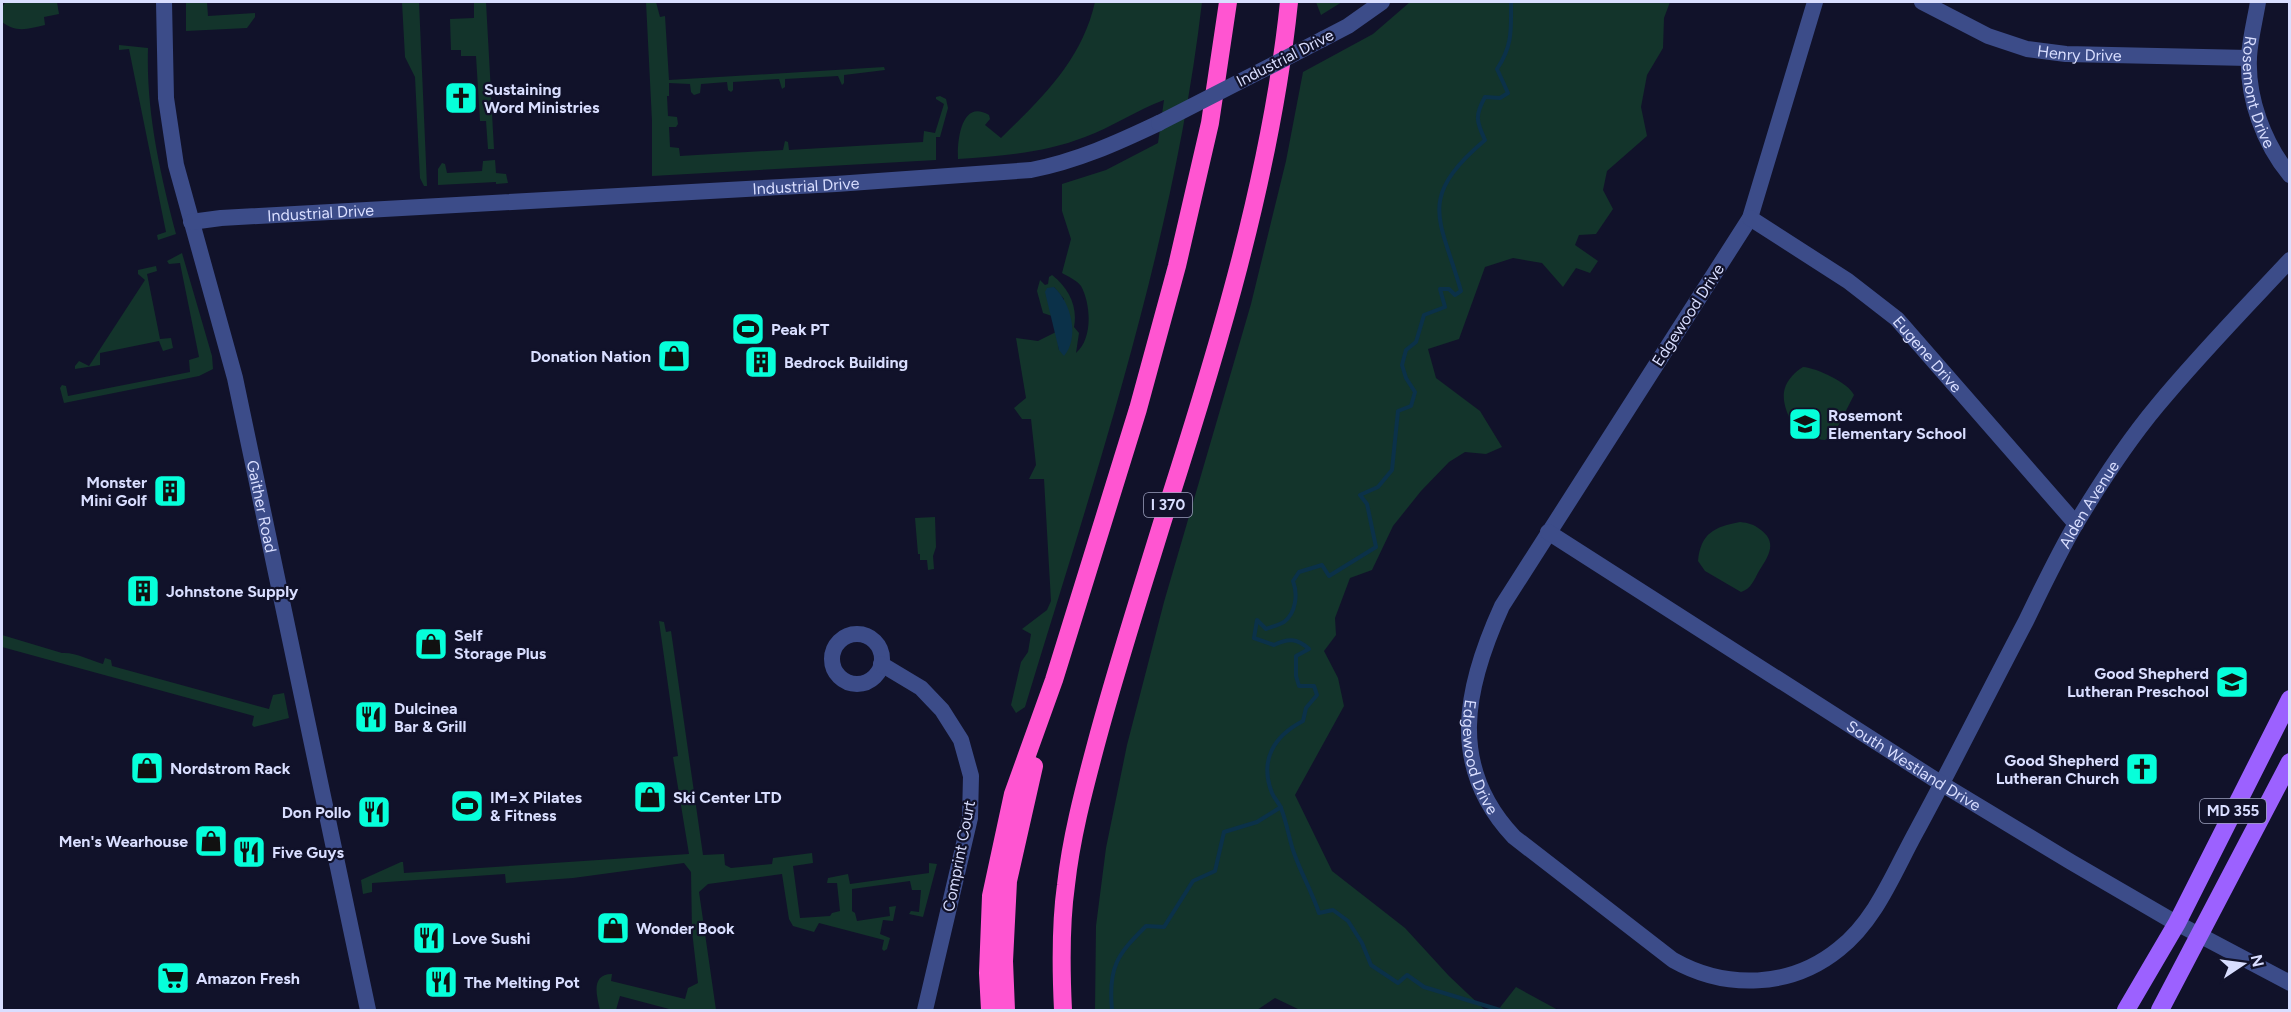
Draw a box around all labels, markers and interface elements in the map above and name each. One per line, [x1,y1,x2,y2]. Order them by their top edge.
street label: Industrial Drive [1233,25,1337,91]
street label: Rosemont Drive [2239,35,2280,151]
street label: Henry Drive [2036,41,2122,65]
church icon: Sustaining Word Ministries [443,80,479,116]
place label: Sustaining Word Ministries [484,80,600,117]
street label: Industrial Drive [752,173,860,198]
street label: Industrial Drive [267,200,375,225]
street label: Edgewood Drive [1648,260,1728,370]
sports icon: Peak PT [730,311,766,347]
street label: Eugene Drive [1889,312,1966,396]
place label: Peak PT [771,320,830,339]
shop icon: Donation Nation [656,338,692,374]
building icon: Bedrock Building [743,344,779,380]
place label: Donation Nation [530,347,651,366]
place label: Bedrock Building [784,353,908,372]
school or university icon: Rosemont Elementary School [1787,406,1823,442]
place label: Rosemont Elementary School [1828,406,1966,443]
street label: Alden Avenue [2055,457,2123,551]
street label: Gaither Road [243,458,281,554]
place label: Monster Mini Golf [81,473,148,510]
building icon: Monster Mini Golf [152,473,188,509]
road number: I 370 [1144,493,1192,517]
building icon: Johnstone Supply [125,573,161,609]
place label: Johnstone Supply [166,582,299,601]
shop icon: Self Storage Plus [413,626,449,662]
place label: Self Storage Plus [454,626,547,663]
place label: Good Shepherd Lutheran Preschool [2067,664,2209,701]
school or university icon: Good Shepherd Lutheran Preschool [2214,664,2250,700]
street label: Edgewood Drive [1459,698,1503,818]
restaurant icon: Dulcinea Bar & Grill [353,699,389,735]
place label: Dulcinea Bar & Grill [394,699,466,736]
street label: South Westland Drive [1843,716,1985,815]
shop icon: Nordstrom Rack [129,750,165,786]
place label: Good Shepherd Lutheran Church [1996,751,2119,788]
church icon: Good Shepherd Lutheran Church [2124,751,2160,787]
place label: Nordstrom Rack [170,759,291,778]
shop icon: Ski Center LTD [632,779,668,815]
sports icon: IM=X Pilates & Fitness [449,788,485,824]
place label: IM=X Pilates & Fitness [490,788,583,825]
place label: Ski Center LTD [673,788,782,807]
restaurant icon: Don Pollo [356,794,392,830]
street label: Comprint Court [939,799,979,913]
road number: MD 355 [2200,799,2266,823]
place label: Don Pollo [282,803,351,822]
shop icon: Men's Wearhouse [193,823,229,859]
place label: Men's Wearhouse [59,832,188,851]
restaurant icon: Five Guys [231,834,267,870]
place label: Five Guys [272,843,345,862]
shop icon: Wonder Book [595,910,631,946]
place label: Wonder Book [636,919,735,938]
restaurant icon: Love Sushi [411,920,447,956]
place label: Love Sushi [452,929,530,948]
north arrow [2213,934,2273,994]
text: N [2246,953,2268,969]
supermarket icon: Amazon Fresh [155,960,191,996]
restaurant icon: The Melting Pot [423,964,459,1000]
place label: Amazon Fresh [196,969,300,988]
place label: The Melting Pot [464,973,580,992]

